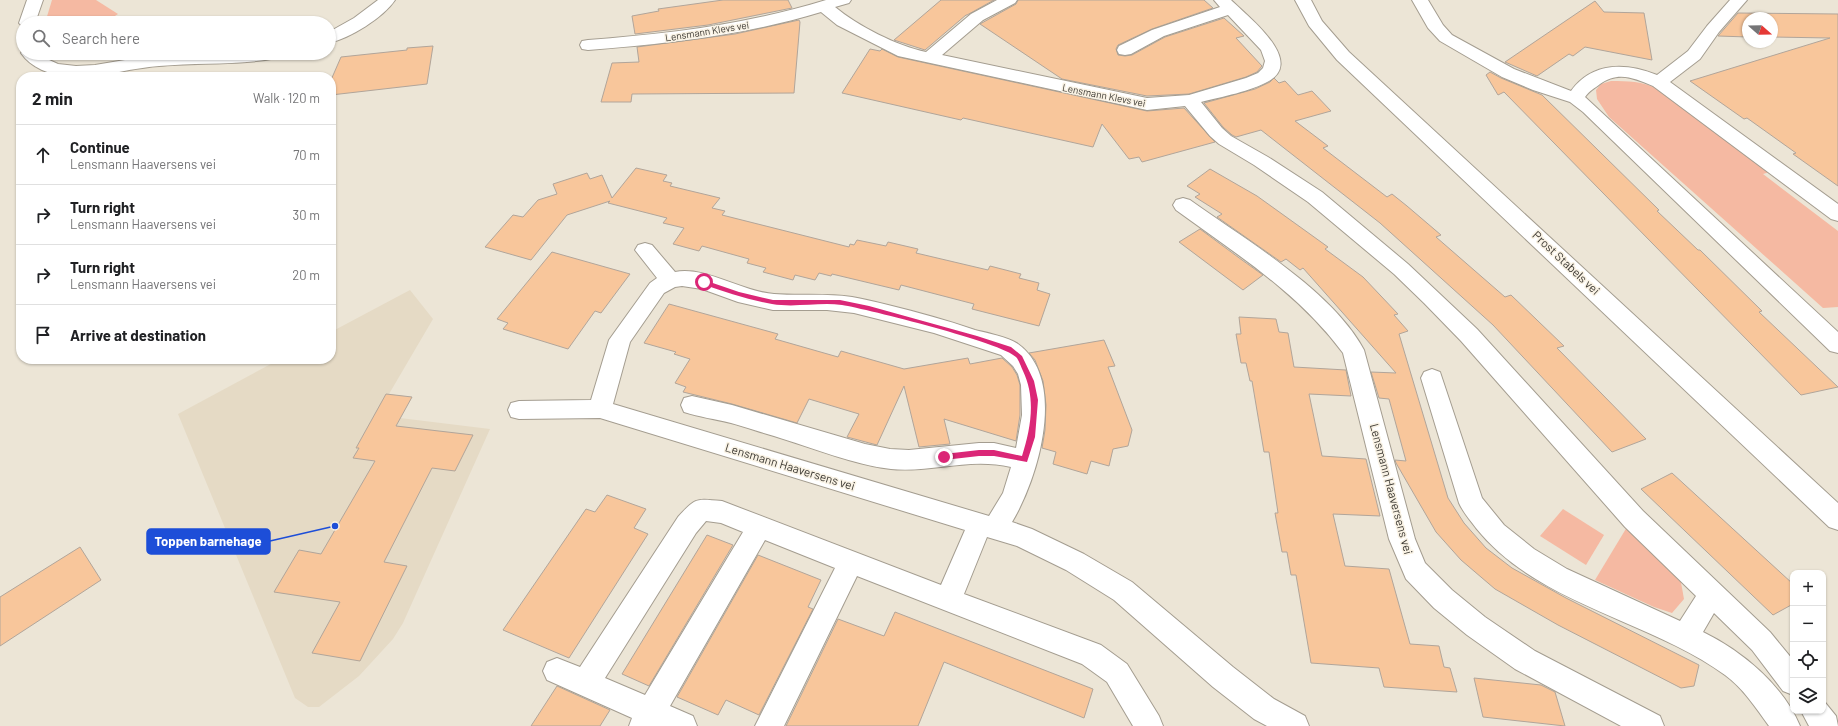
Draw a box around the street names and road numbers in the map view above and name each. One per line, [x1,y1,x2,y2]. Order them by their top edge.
street label: Lensmann Klevs vei [664,18,750,44]
street label: Lensmann Klevs vei [1061,81,1147,109]
street label: Prost Stabels vei [1530,228,1603,297]
street label: Lensmann Haaversens vei [1368,422,1416,556]
street label: Lensmann Haaversens vei [724,440,857,492]

